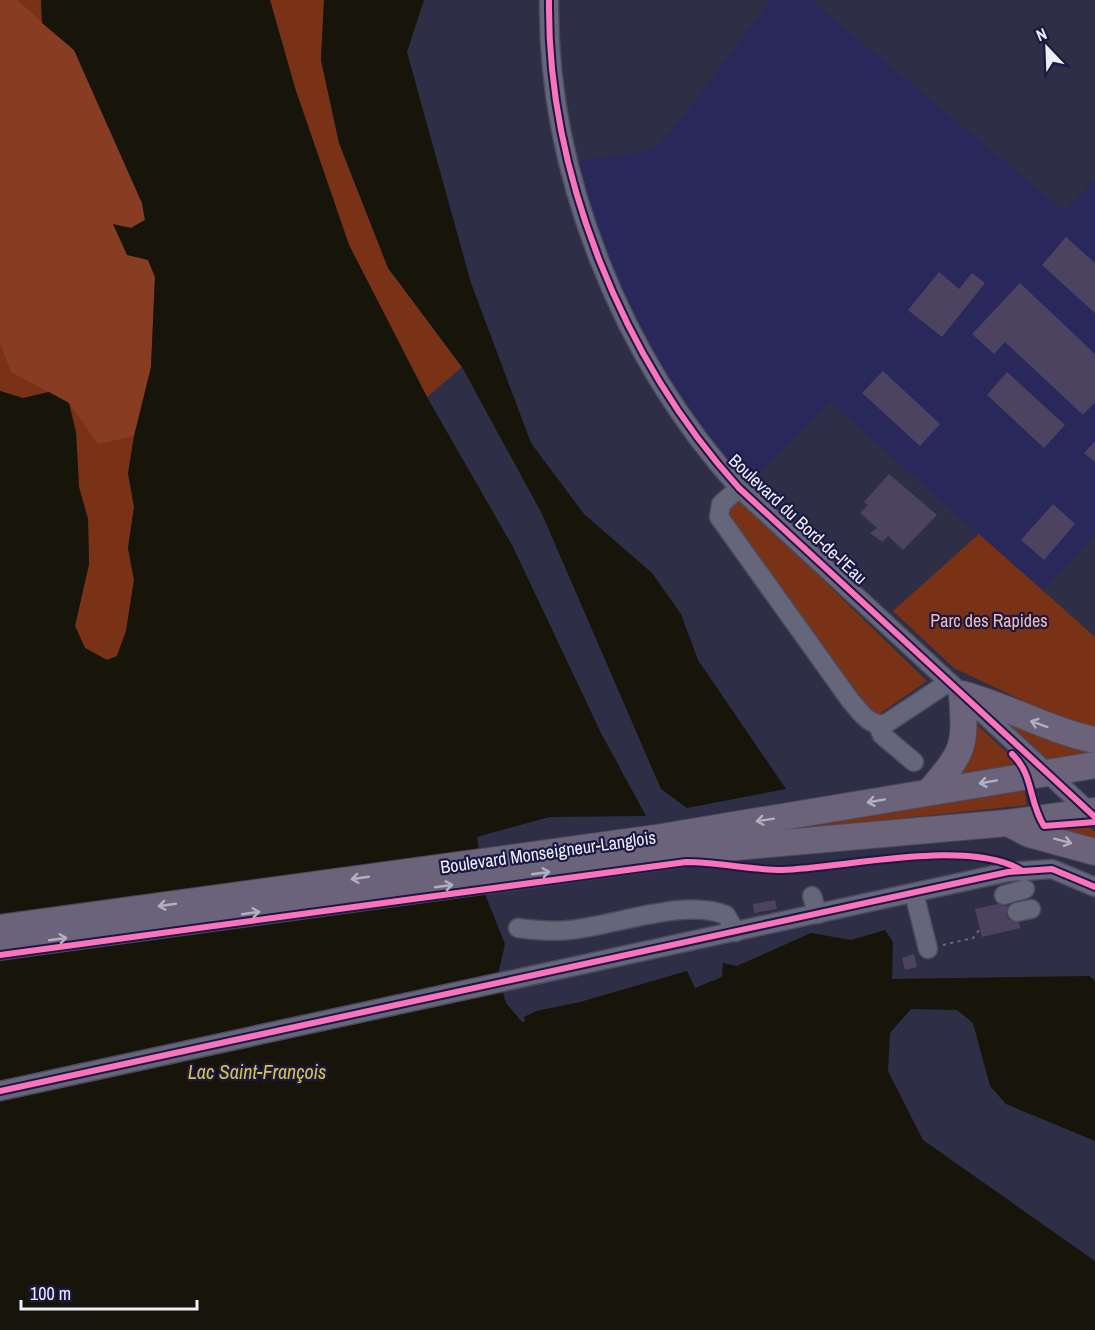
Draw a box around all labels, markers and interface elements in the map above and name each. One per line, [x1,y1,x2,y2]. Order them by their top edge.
north arrow [1017,18,1077,78]
text: N [1032,22,1050,46]
street label: Boulevard du Bord-de-l'Eau [723,448,873,590]
park label: Parc des Rapides [930,608,1048,633]
one-way arrow [1030,718,1049,729]
one-way arrow [979,777,998,788]
one-way arrow [867,796,886,807]
one-way arrow [756,814,776,825]
street label: Boulevard Monseigneur-Langlois [439,824,657,880]
one-way arrow [1053,836,1072,847]
one-way arrow [531,867,551,878]
one-way arrow [351,873,371,884]
one-way arrow [434,880,454,891]
one-way arrow [158,900,178,911]
one-way arrow [241,907,260,918]
one-way arrow [48,934,67,945]
water label: Lac Saint-François [188,1058,326,1085]
scale bar [21,1273,196,1311]
text: 100 m [30,1281,71,1306]

